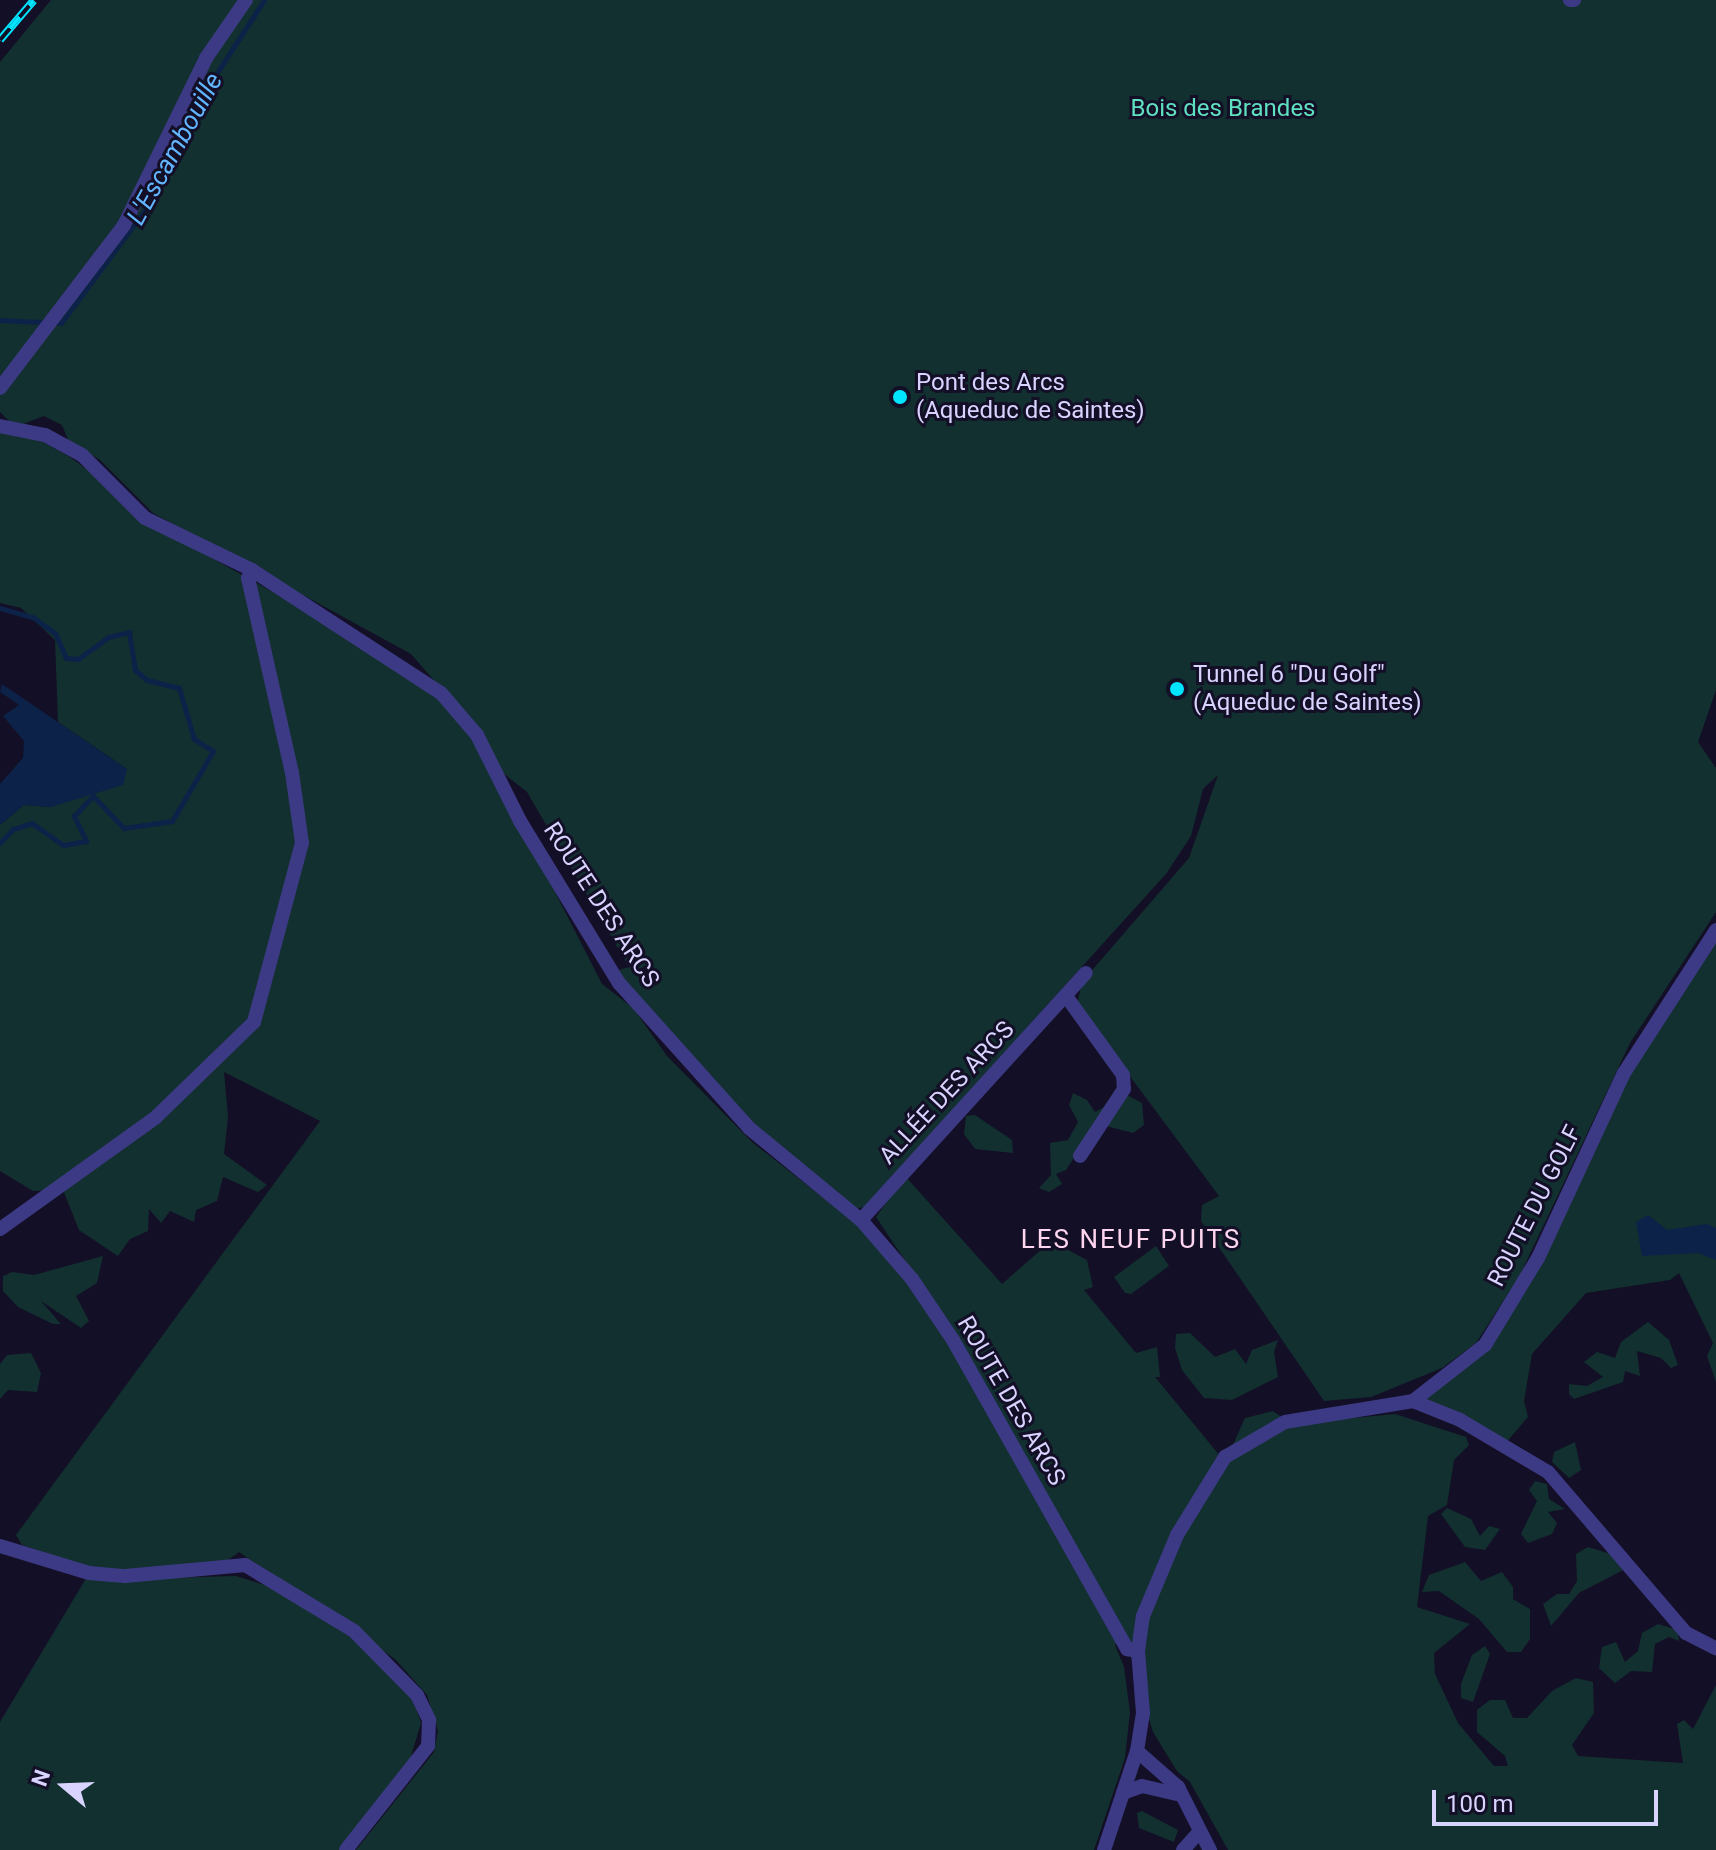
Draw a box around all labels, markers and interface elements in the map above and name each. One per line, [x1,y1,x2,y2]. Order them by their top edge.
water label: L'Escambouille [120,68,230,230]
park label: Bois des Brandes [1131,95,1315,123]
place label: Pont des Arcs (Aqueduc de Saintes) [916,369,1145,425]
marker: Pont des Arcs (Aqueduc de Saintes) [891,388,909,406]
place label: Tunnel 6 "Du Golf" (Aqueduc de Saintes) [1193,661,1422,717]
marker: Tunnel 6 "Du Golf" (Aqueduc de Saintes) [1168,680,1186,698]
street label: ROUTE DES ARCS [537,817,665,993]
street label: ALLÉE DES ARCS [874,1016,1020,1170]
street label: ROUTE DU GOLF [1482,1121,1588,1291]
district label: LES NEUF PUITS [1021,1224,1241,1256]
street label: ROUTE DES ARCS [951,1311,1071,1491]
north arrow [24,1746,104,1826]
text: N [26,1767,55,1789]
scale bar [1436,1774,1662,1824]
text: 100 m [1446,1790,1513,1818]

